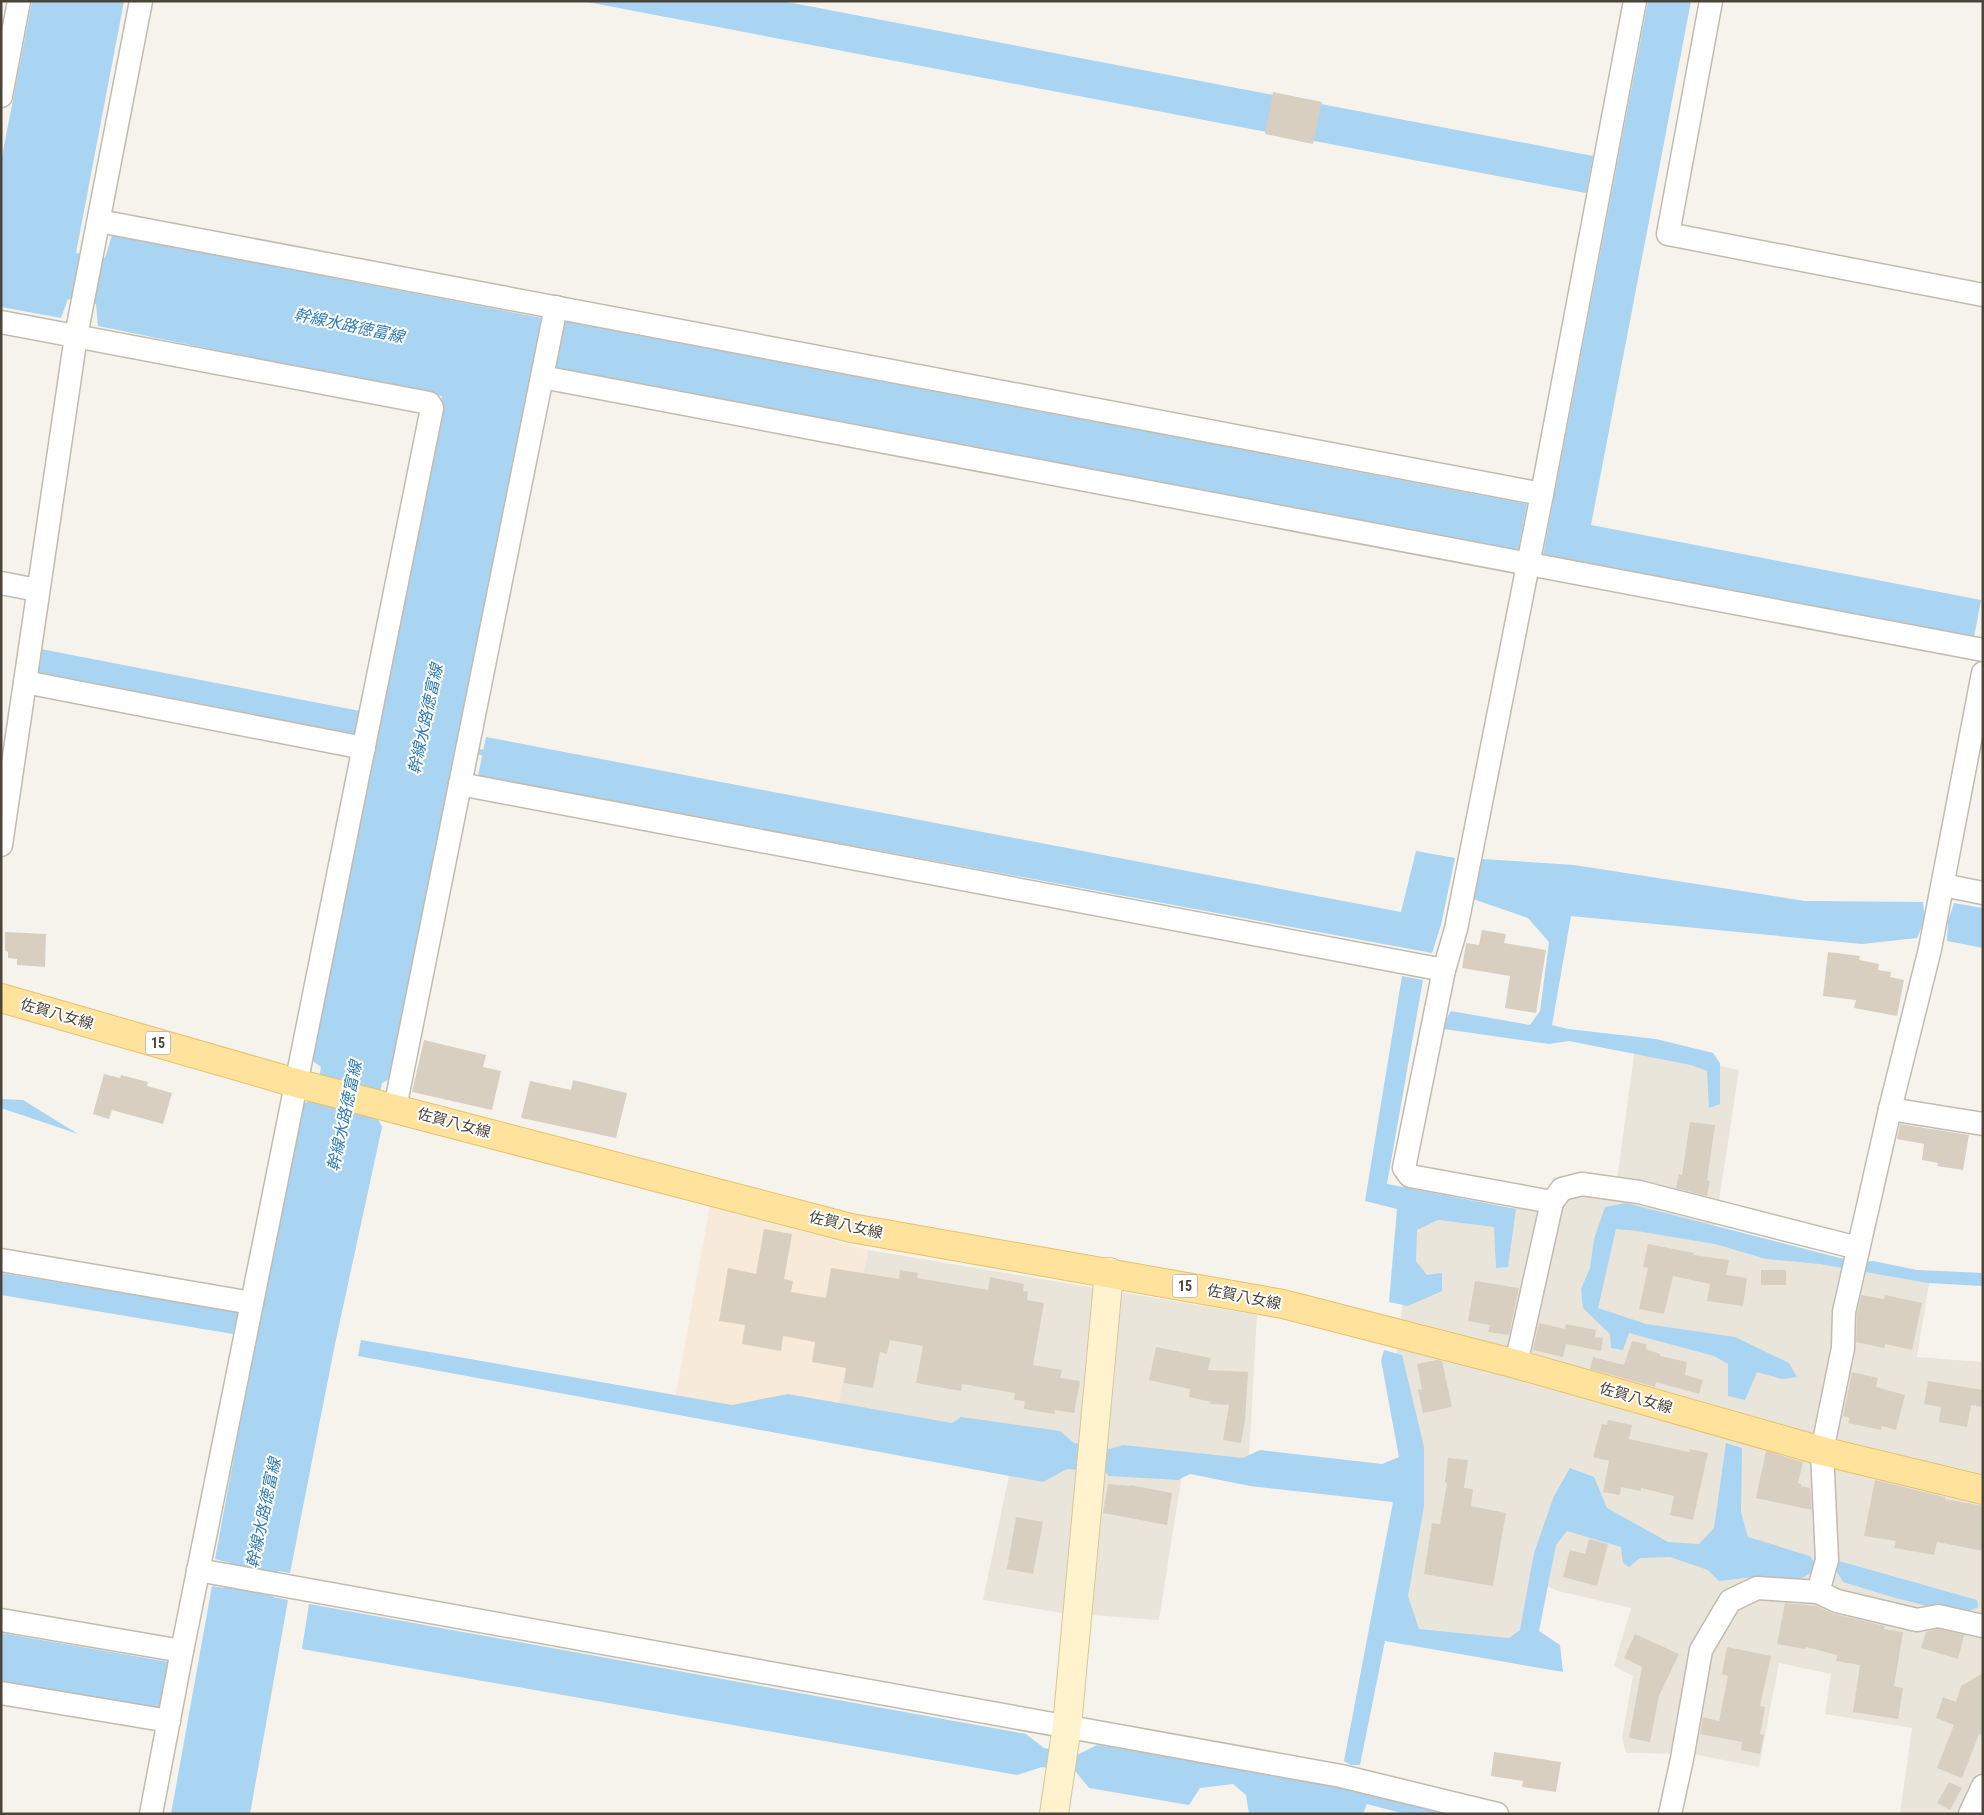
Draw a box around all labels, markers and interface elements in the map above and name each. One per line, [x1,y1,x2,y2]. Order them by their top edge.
water label: 幹線水路徳富線 [292,305,408,347]
water label: 幹線水路徳富線 [405,660,447,776]
street label: 佐賀八女線 [18,995,96,1033]
road number: 15 [146,1032,170,1054]
water label: 幹線水路徳富線 [324,1057,366,1173]
street label: 佐賀八女線 [415,1105,493,1141]
street label: 佐賀八女線 [807,1208,885,1242]
road number: 15 [1172,1274,1198,1298]
street label: 佐賀八女線 [1205,1281,1283,1313]
street label: 佐賀八女線 [1597,1379,1675,1417]
water label: 幹線水路徳富線 [243,1454,285,1570]

